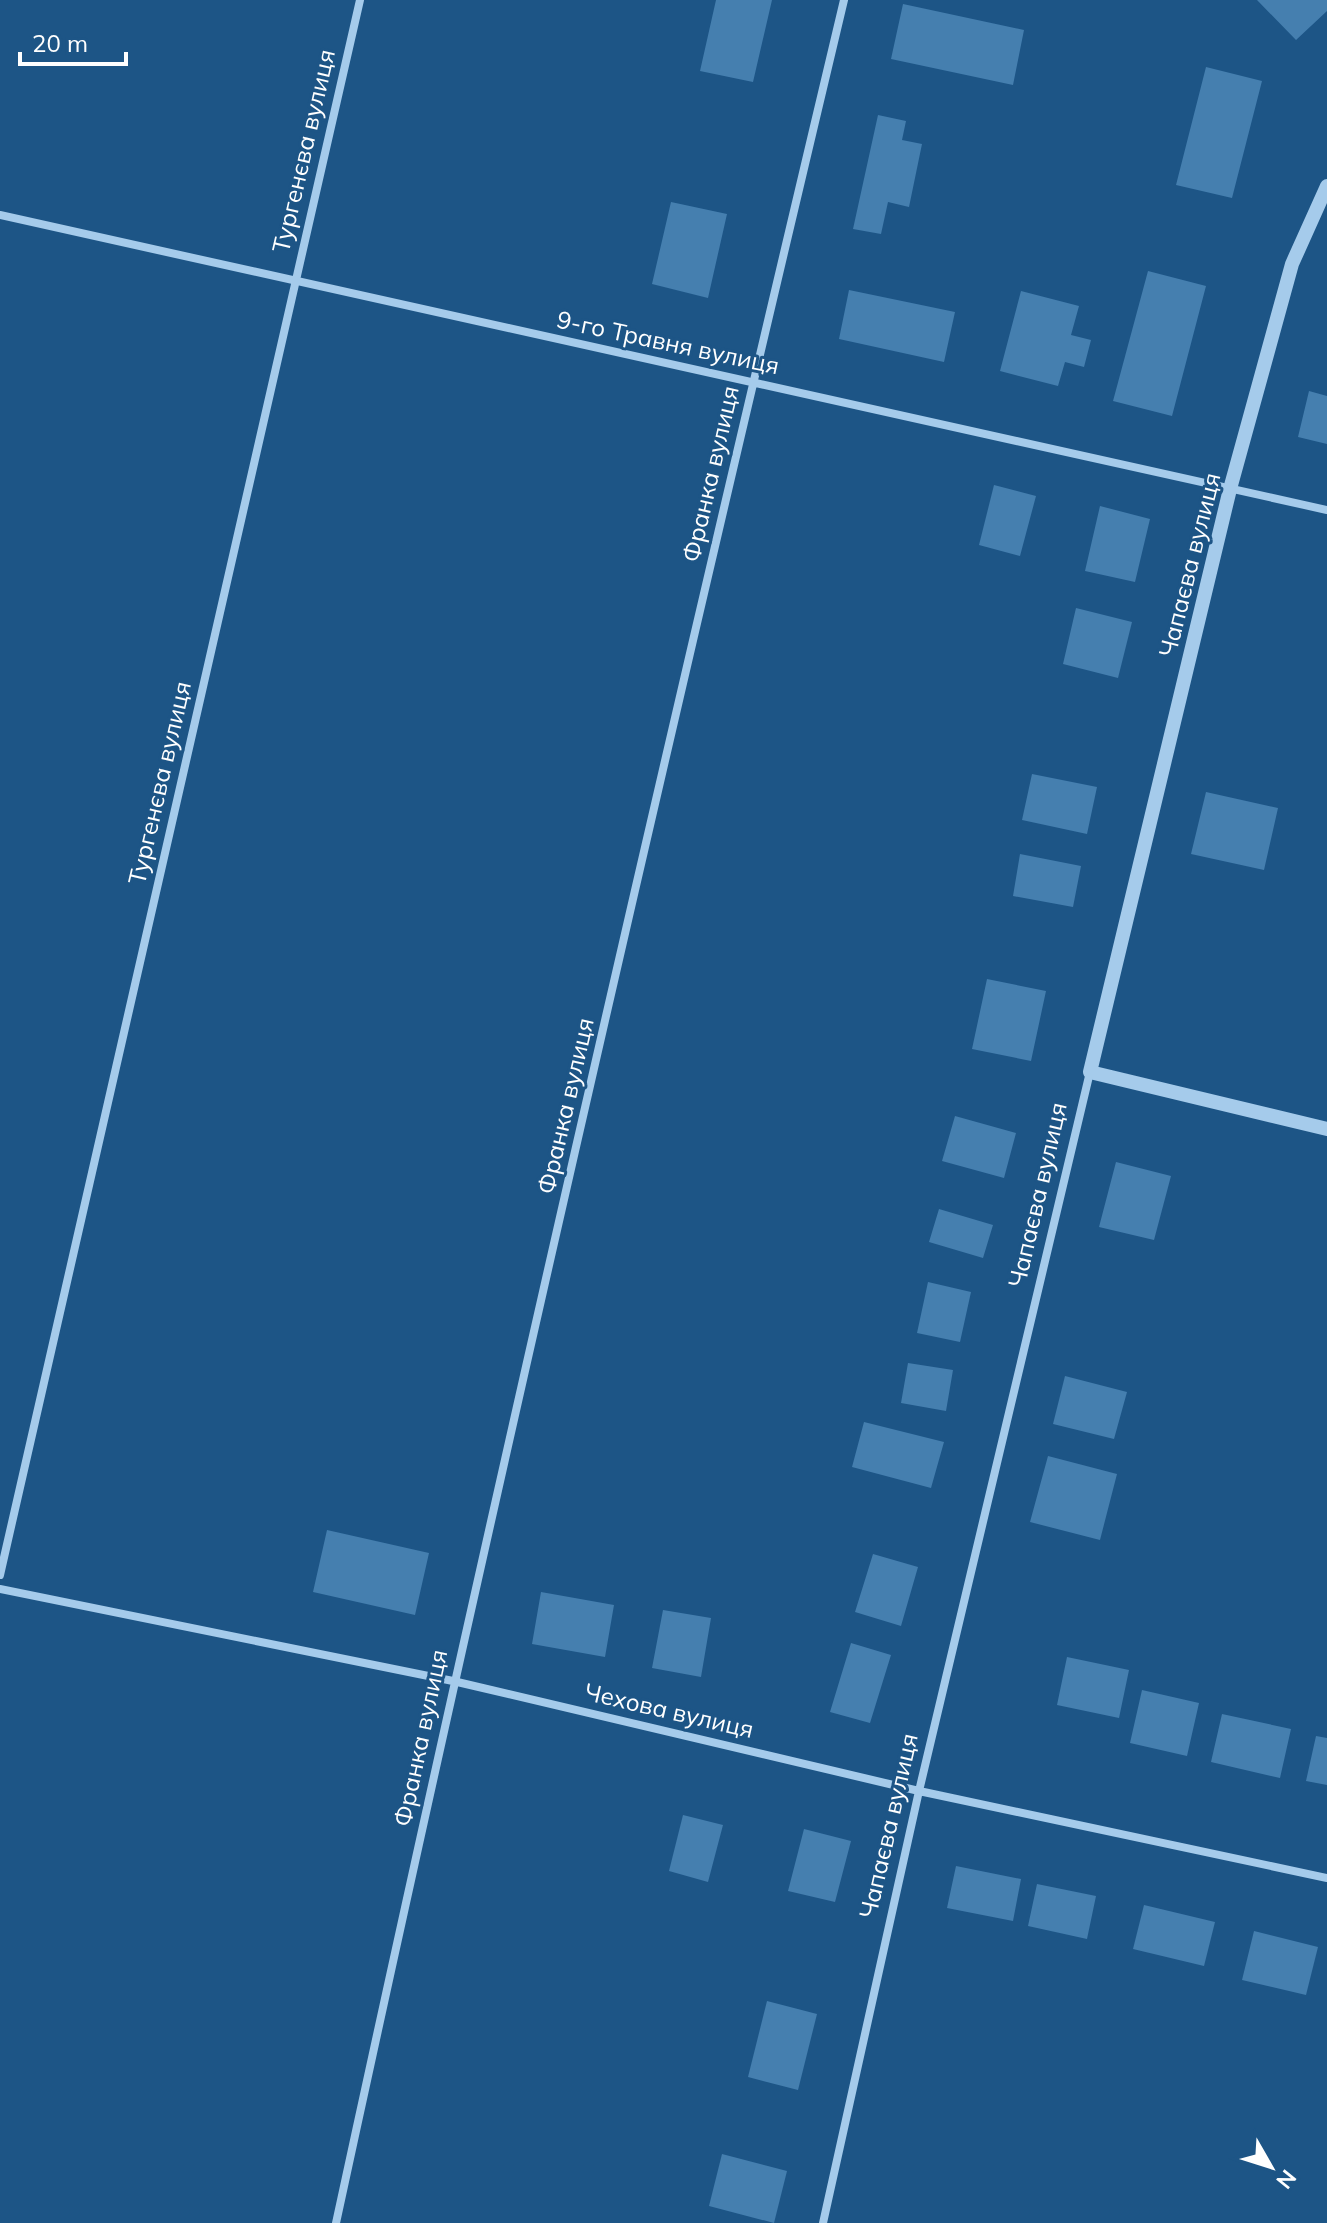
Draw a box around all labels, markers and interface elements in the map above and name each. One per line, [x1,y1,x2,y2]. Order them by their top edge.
scale bar [20,16,126,66]
text: 20 m [32,28,88,58]
street label: Тургенєва вулиця [265,46,341,255]
street label: 9-го Травня вулиця [554,304,782,380]
street label: Франка вулиця [675,383,745,565]
street label: Чапаєва вулиця [1152,469,1226,660]
street label: Тургенєва вулиця [121,678,197,887]
street label: Франка вулиця [530,1015,600,1197]
street label: Чапаєва вулиця [1001,1099,1073,1290]
street label: Франка вулиця [387,1647,453,1829]
street label: Чехова вулиця [582,1676,757,1744]
street label: Чапаєва вулиця [852,1730,924,1921]
north arrow [1231,2127,1311,2207]
text: N [1270,2164,1303,2195]

